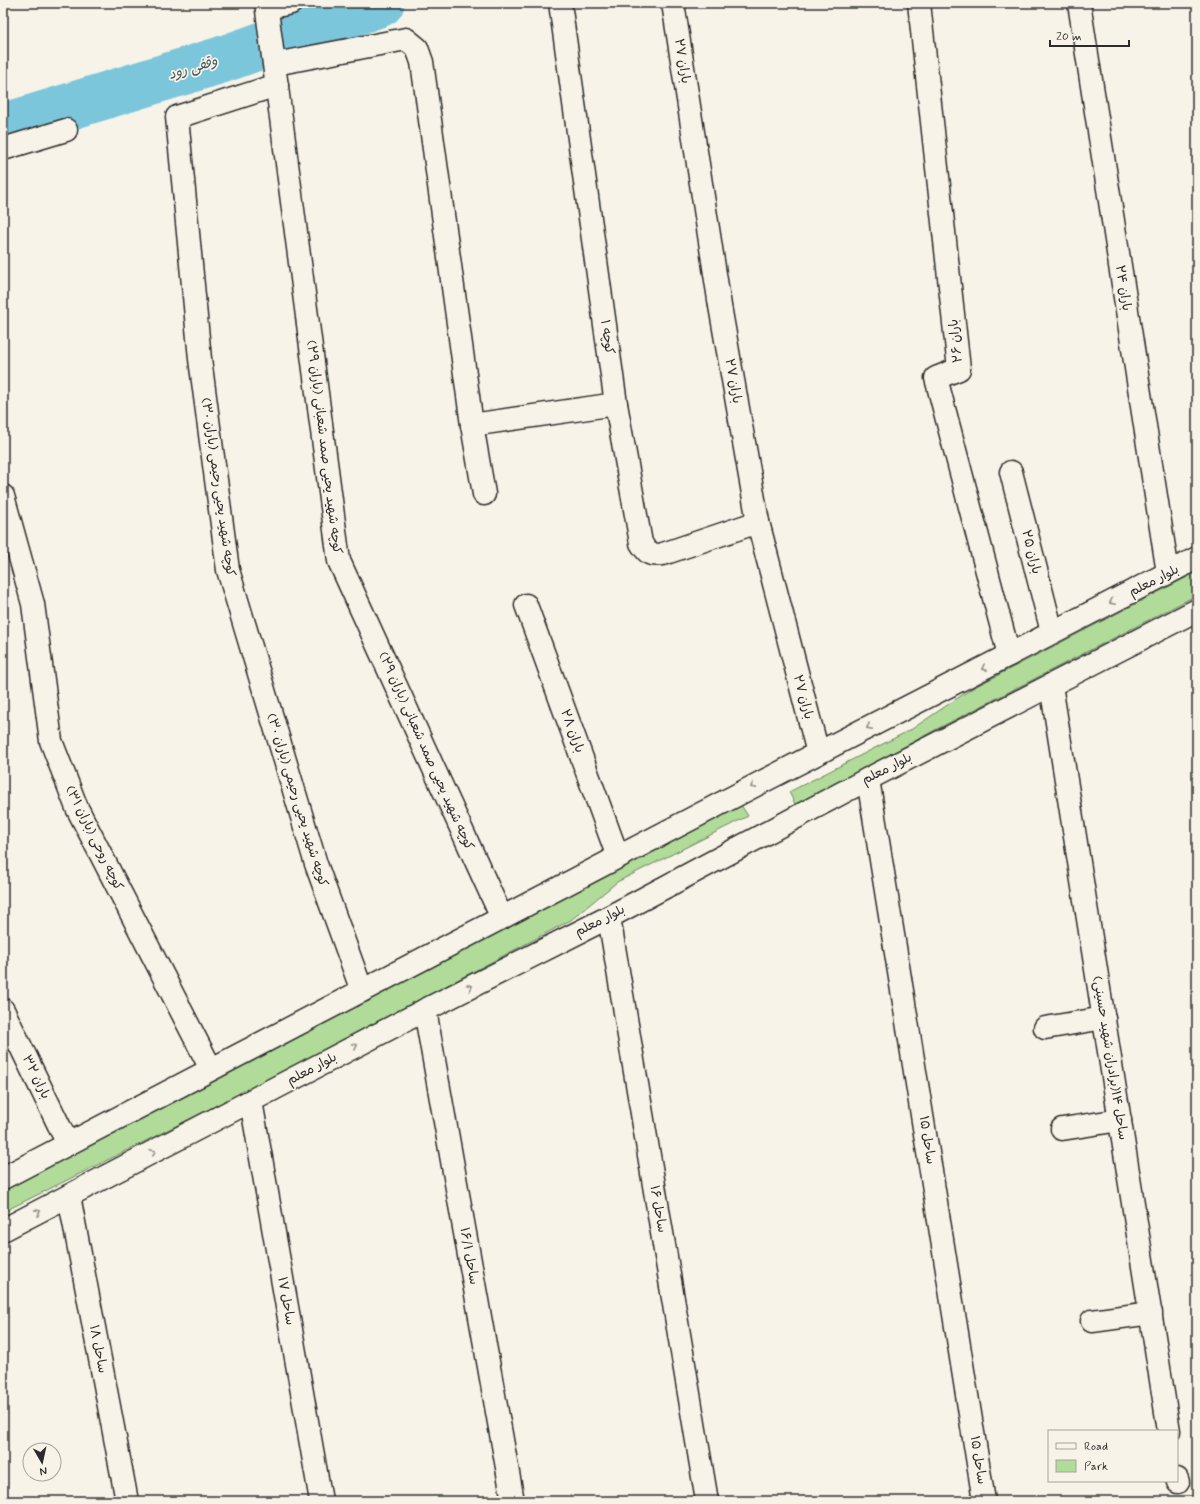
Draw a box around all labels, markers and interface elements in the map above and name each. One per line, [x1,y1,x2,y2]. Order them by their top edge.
scale bar [1050,22,1129,48]
text: 20 m [1056,29,1082,45]
street label: باران ۲۷ [670,37,694,85]
water label: وقفی رود [166,52,220,84]
street label: باران ۲۴ [1111,264,1135,312]
street label: باران ۲۶ [945,318,967,364]
street label: کوچه ۱ [596,319,618,356]
street label: کوچه شهید یحیی صمد شعبانی (باران ۲۹) [302,339,346,555]
street label: باران ۲۷ [721,357,745,405]
street label: کوچه شهید یحیی رحیمی (باران ۳۰) [197,396,239,578]
street label: باران ۲۵ [1017,528,1045,576]
street label: بلوار معلم [1126,561,1182,602]
one-way arrow [1109,597,1117,604]
street label: کوچه شهید یحیی صمد شعبانی (باران ۲۹) [374,649,478,853]
one-way arrow [981,663,989,670]
street label: باران ۲۷ [789,673,817,721]
street label: باران ۲۸ [556,707,588,755]
street label: کوچه شهید یحیی رحیمی (باران ۳۰) [262,711,332,889]
one-way arrow [866,722,873,730]
street label: بلوار معلم [859,749,915,790]
one-way arrow [750,782,757,789]
street label: کوچه روحی (باران ۳۱) [61,783,127,894]
street label: بلوار معلم [572,901,628,942]
street label: ساحل ۱۴(برادران شهید حسینی) [1089,975,1131,1141]
one-way arrow [466,984,474,992]
one-way arrow [351,1044,358,1051]
street label: بلوار معلم [284,1049,340,1090]
street label: باران ۳۲ [18,1052,54,1102]
street label: ساحل ۱۵ [915,1115,939,1165]
one-way arrow [149,1149,156,1157]
street label: ساحل ۱۶ [645,1184,671,1234]
one-way arrow [33,1210,41,1217]
street label: ساحل ۱۶/۱ [456,1226,482,1286]
street label: ساحل ۱۷ [273,1275,299,1327]
street label: ساحل ۱۸ [85,1323,111,1375]
legend [1048,1430,1178,1482]
street label: ساحل ۱۵ [966,1435,990,1485]
text: Road [1084,1439,1108,1455]
north arrow [22,1442,62,1482]
text: Park [1084,1459,1108,1475]
text: N [39,1463,48,1478]

